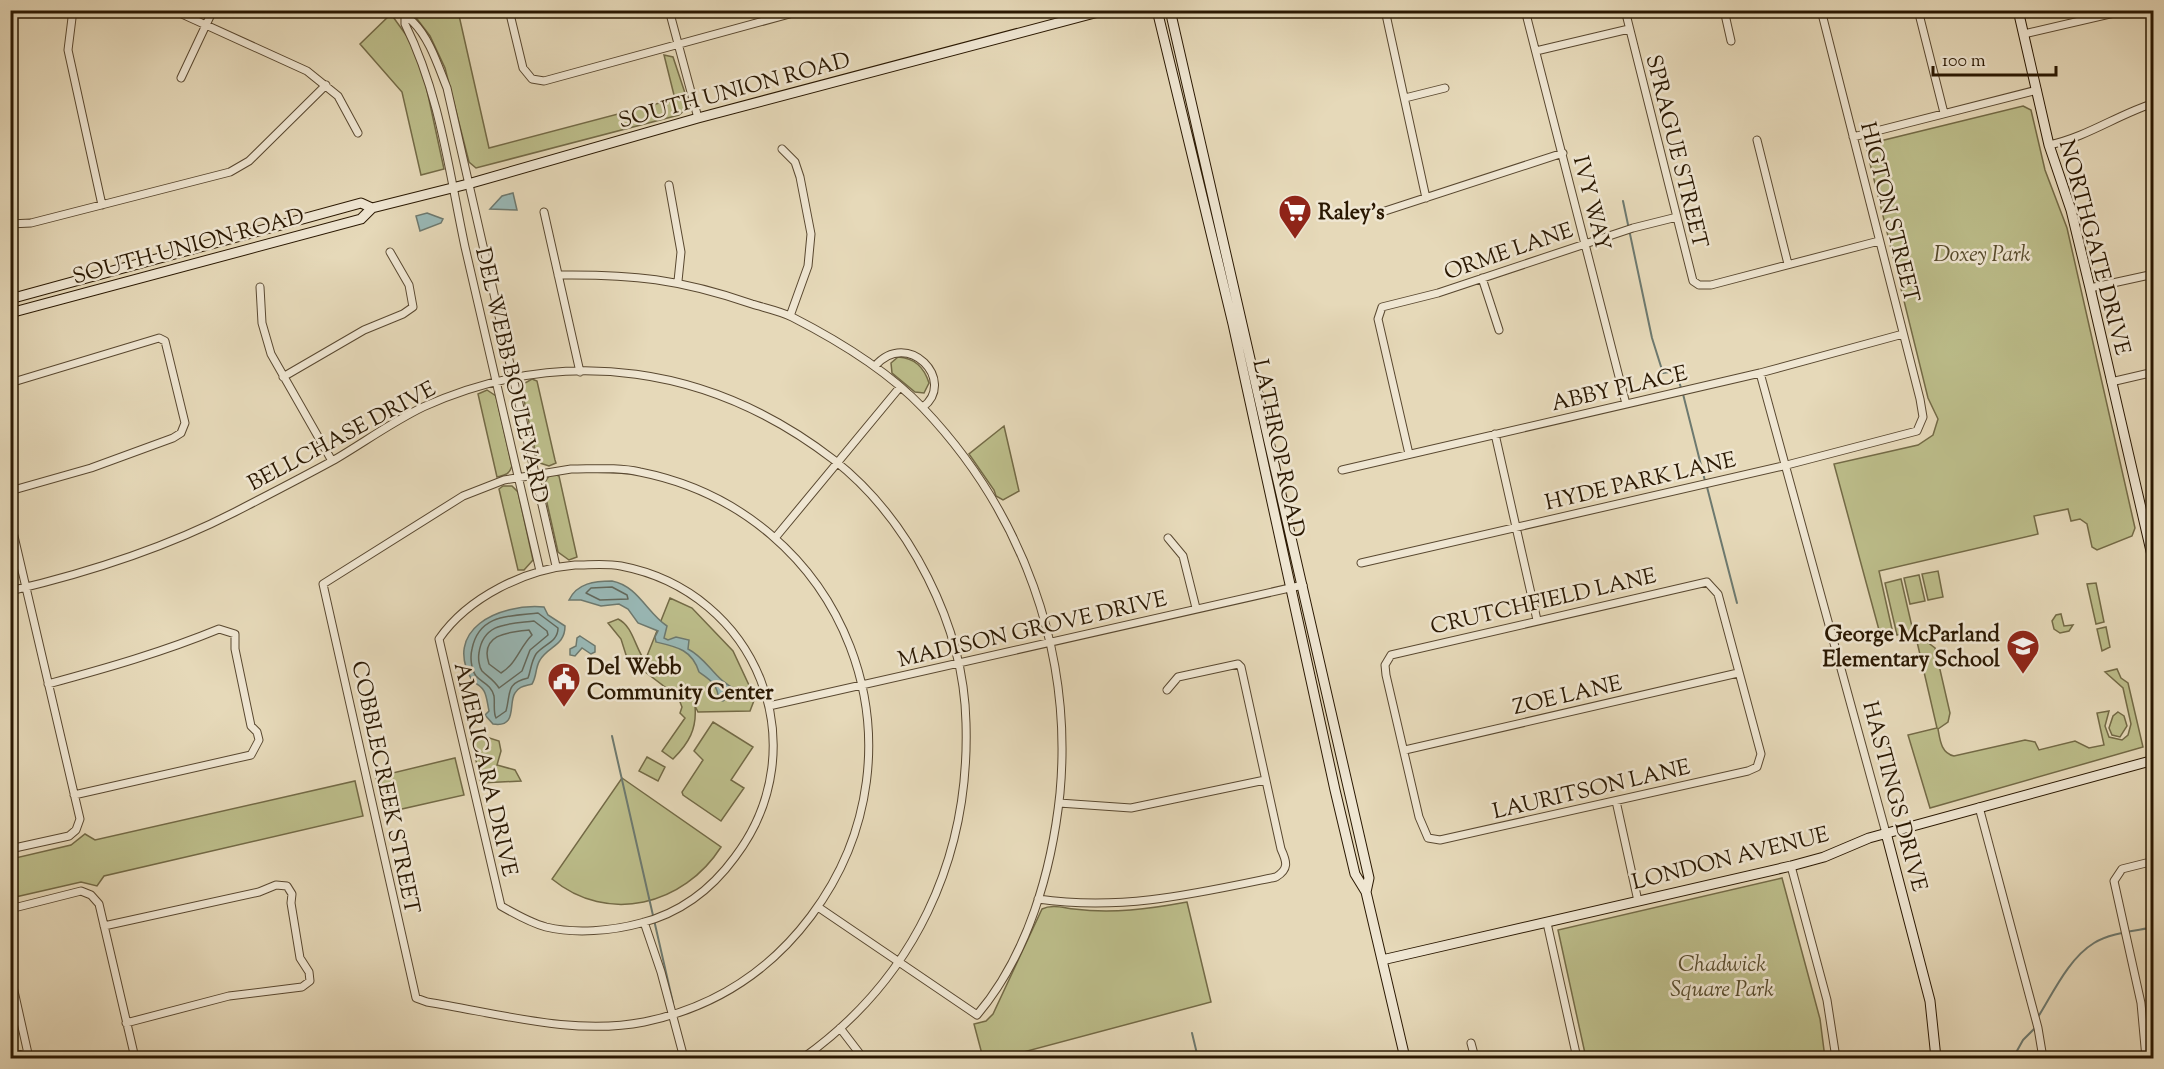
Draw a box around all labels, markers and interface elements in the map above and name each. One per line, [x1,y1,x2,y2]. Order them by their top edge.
scale bar [1933,39,2056,77]
street label: SOUTH UNION ROAD [615,46,854,138]
text: 100 m [1942,49,1986,75]
street label: SPRAGUE STREET [1636,52,1715,252]
street label: HIGTON STREET [1850,119,1926,307]
street label: NORTHGATE DRIVE [2049,136,2137,359]
street label: IVY WAY [1563,153,1617,255]
supermarket icon: Raley's [1277,193,1313,240]
place label: Raley's [1318,198,1385,230]
street label: SOUTH UNION ROAD [69,202,308,294]
street label: ORME LANE [1440,216,1578,290]
park label: Doxey Park [1933,240,2031,272]
street label: DEL WEBB BOULEVARD [465,245,555,507]
street label: LATHROP ROAD [1243,357,1312,541]
street label: ABBY PLACE [1548,359,1691,421]
street label: BELLCHASE DRIVE [243,374,442,501]
street label: HYDE PARK LANE [1542,445,1739,520]
street label: CRUTCHFIELD LANE [1428,561,1660,644]
street label: MADISON GROVE DRIVE [895,584,1170,677]
place label: George McParland Elementary School [1823,620,2001,677]
school or university icon: George McParland Elementary School [2005,628,2041,675]
place label: Del Webb Community Center [587,653,774,710]
street label: COBBLECREEK STREET [342,658,427,918]
street label: AMERICARA DRIVE [444,659,524,880]
public building icon: Del Webb Community Center [546,661,582,708]
street label: ZOE LANE [1510,669,1625,725]
street label: HASTINGS DRIVE [1852,698,1934,895]
street label: LAURITSON LANE [1490,753,1694,829]
street label: LONDON AVENUE [1629,820,1833,900]
park label: Chadwick Square Park [1670,950,1774,1007]

